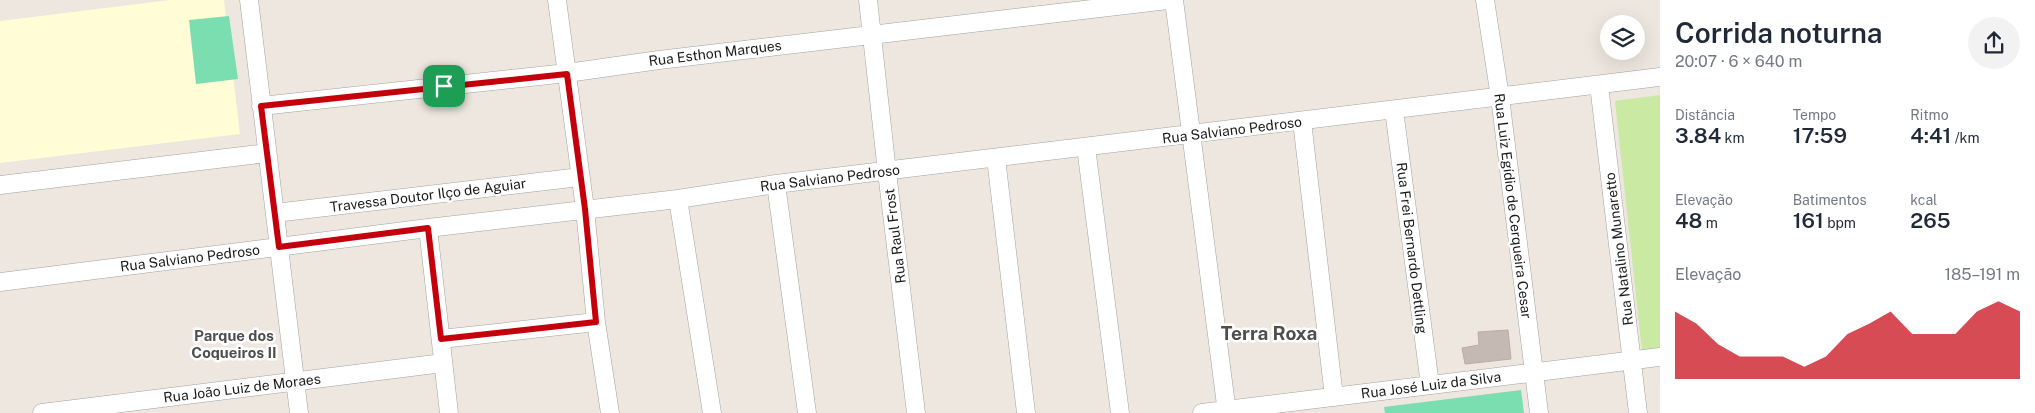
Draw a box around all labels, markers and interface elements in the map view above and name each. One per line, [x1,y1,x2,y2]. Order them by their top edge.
map controls [1600,15,1645,60]
button: layers [1600,15,1645,60]
text: Corrida noturna [1675,16,1882,49]
button: share [1968,17,2020,69]
street label: Rua Esthon Marques [648,37,782,69]
text: 20:07 · 6 × 640 m [1675,52,1802,71]
pin [423,65,465,107]
icon: arrive [430,72,458,100]
street label: Rua Luiz Egídio de Cerqueira Cesar [1491,92,1535,320]
text: Distância [1675,107,1735,123]
text: Tempo [1793,107,1836,123]
text: Ritmo [1910,107,1949,123]
street label: Rua Salviano Pedroso [1161,113,1303,147]
text: 3.84 [1675,123,1721,148]
text: 17:59 [1793,123,1847,148]
text: 4:41 [1910,123,1951,148]
text: km [1721,130,1745,146]
text: /km [1951,130,1980,146]
street label: Rua Salviano Pedroso [759,161,901,195]
street label: Rua Frei Bernardo Dettling [1394,161,1430,335]
street label: Rua Natalino Munaretto [1602,171,1636,326]
street label: Travessa Doutor Ilço de Aguiar [329,175,527,215]
street label: Rua Raul Frost [881,188,909,284]
text: Elevação [1675,192,1733,208]
text: Batimentos [1793,192,1867,208]
text: kcal [1910,192,1937,208]
text: 48 [1675,208,1702,233]
text: 161 [1793,208,1824,233]
text: 265 [1910,208,1951,233]
text: m [1702,215,1718,231]
text: bpm [1824,215,1856,231]
street label: Rua Salviano Pedroso [119,241,261,275]
text: Elevação [1675,265,1741,284]
text: 185–191 m [1944,265,2020,284]
district label: Terra Roxa [1221,322,1317,344]
district label: Parque dos Coqueiros II [191,327,277,361]
street label: Rua José Luiz da Silva [1360,368,1502,402]
street label: Rua João Luiz de Moraes [162,370,322,406]

